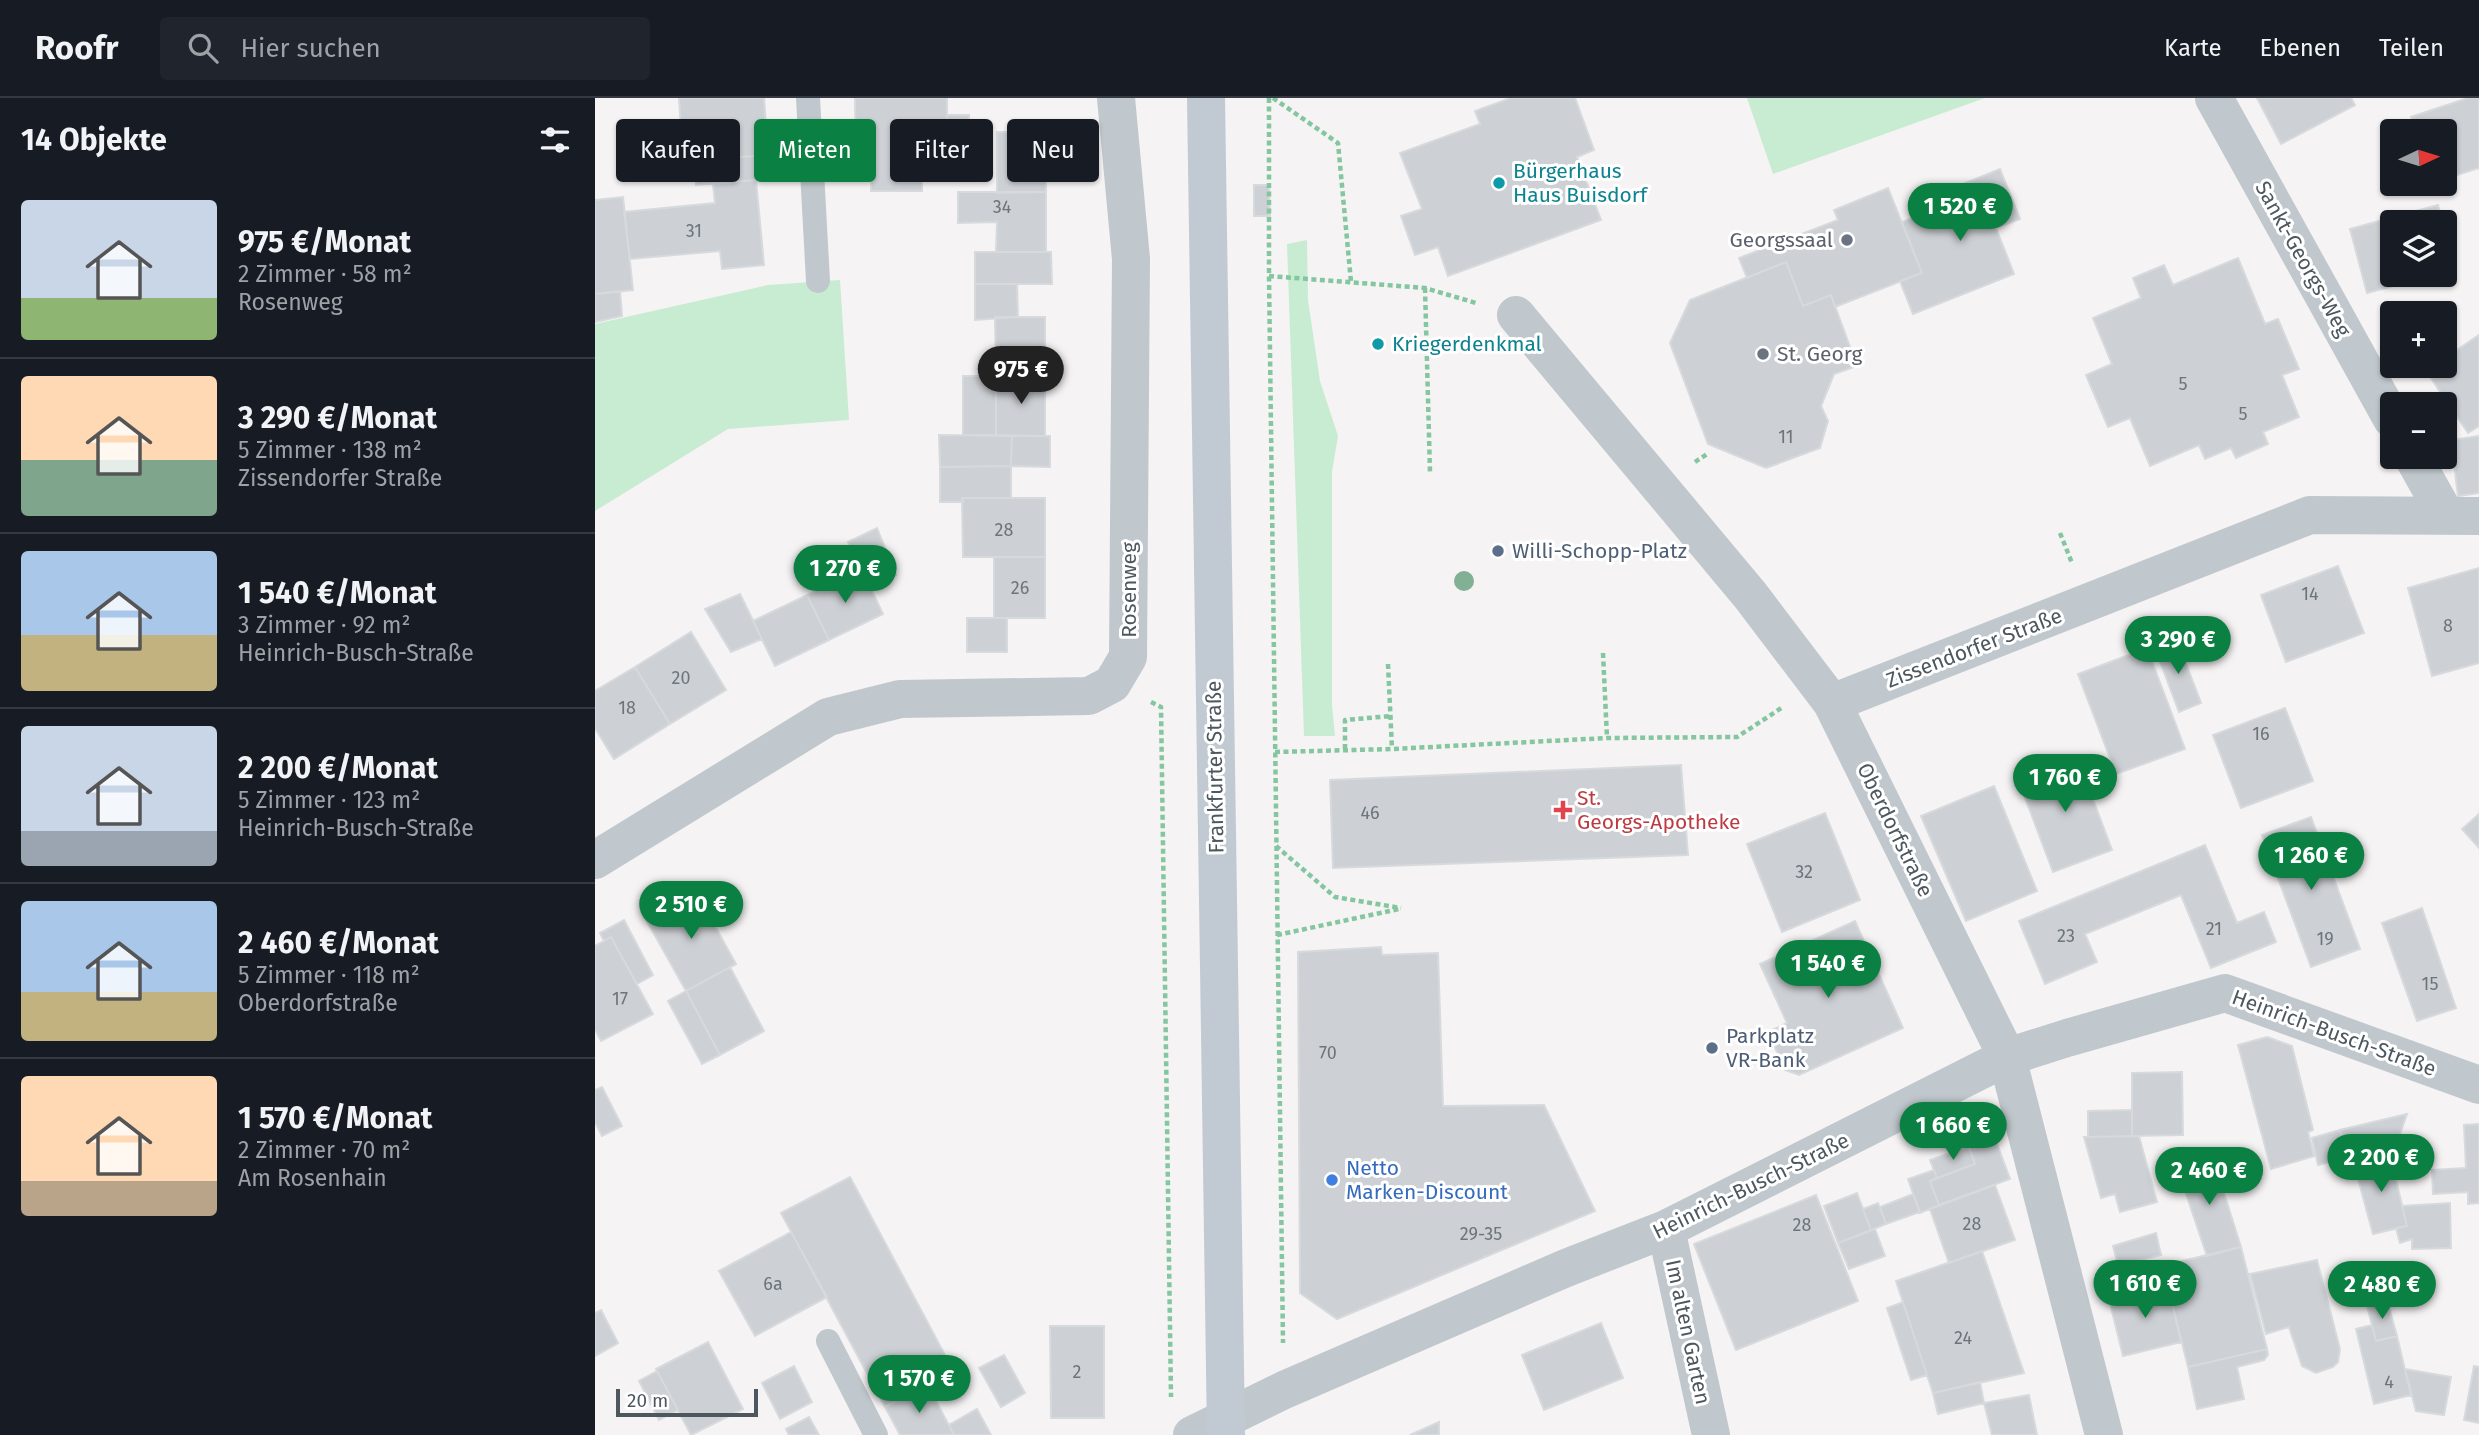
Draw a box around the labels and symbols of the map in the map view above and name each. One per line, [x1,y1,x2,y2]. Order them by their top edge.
north arrow [2380,119,2457,196]
place label: Bürgerhaus Haus Buisdorf [1513,158,1649,208]
marker: Bürgerhaus Haus Buisdorf [1491,175,1507,191]
street label: Sankt-Georgs-Weg [2249,177,2357,342]
pin: 1 520 € [1895,184,2025,243]
house number: 34 [993,196,1012,218]
house number: 31 [686,220,702,242]
place label: Georgssaal [1730,227,1833,253]
marker: Georgssaal [1839,232,1855,248]
place label: Kriegerdenkmal [1392,331,1542,357]
marker: Kriegerdenkmal [1370,336,1386,352]
place label: St. Georg [1777,341,1862,367]
pin: 975 € [972,346,1070,406]
marker: St. Georg [1755,346,1771,362]
house number: 5 [2178,373,2188,395]
house number: 5 [2238,403,2248,425]
house number: 11 [1778,426,1794,448]
house number: 28 [995,519,1013,541]
place label: Willi-Schopp-Platz [1512,538,1687,564]
street label: Rosenweg [1116,542,1142,638]
marker: Willi-Schopp-Platz [1490,543,1506,559]
pin: 1 270 € [780,546,910,605]
house number: 26 [1011,577,1029,599]
house number: 14 [2301,583,2319,605]
street label: Zissendorfer Straße [1882,602,2066,694]
house number: 8 [2443,615,2453,637]
pin: 3 290 € [2113,616,2243,676]
house number: 20 [672,667,690,689]
street label: Frankfurter Straße [1200,680,1230,854]
house number: 18 [618,697,636,719]
house number: 16 [2252,723,2270,745]
pin: 1 760 € [2000,754,2130,814]
street label: Oberdorfstraße [1851,759,1939,901]
place label: St. Georgs-Apotheke [1577,785,1740,835]
house number: 46 [1360,802,1380,824]
marker: St. Georgs-Apotheke [1555,802,1571,818]
pin: 1 260 € [2246,832,2376,892]
house number: 32 [1795,861,1813,883]
pin: 2 510 € [626,882,756,941]
house number: 21 [2206,918,2222,940]
house number: 23 [2057,925,2075,947]
house number: 19 [2316,928,2334,950]
pin: 1 540 € [1763,940,1893,1000]
house number: 15 [2422,973,2438,995]
street label: Heinrich-Busch-Straße [2228,984,2440,1082]
house number: 17 [612,988,628,1010]
place label: Parkplatz VR-Bank [1726,1023,1814,1073]
marker: Parkplatz VR-Bank [1704,1040,1720,1056]
house number: 70 [1319,1042,1337,1064]
pin: 1 660 € [1888,1102,2018,1162]
street label: Heinrich-Busch-Straße [1649,1127,1853,1245]
pin: 2 200 € [2316,1134,2446,1194]
pin: 2 460 € [2144,1148,2274,1207]
place label: Netto Marken-Discount [1346,1155,1508,1205]
marker: Netto Marken-Discount [1324,1172,1340,1188]
house number: 28 [1963,1213,1981,1235]
house number: 28 [1793,1214,1811,1236]
house number: 29-35 [1460,1223,1502,1245]
street label: Im alten Garten [1660,1257,1716,1407]
pin: 1 610 € [2080,1260,2210,1320]
pin: 2 480 € [2317,1262,2447,1321]
house number: 6a [763,1273,783,1295]
house number: 24 [1954,1327,1972,1349]
pin: 1 570 € [854,1356,984,1415]
house number: 2 [1073,1361,1082,1383]
house number: 4 [2384,1371,2394,1393]
scale bar [616,1386,758,1418]

